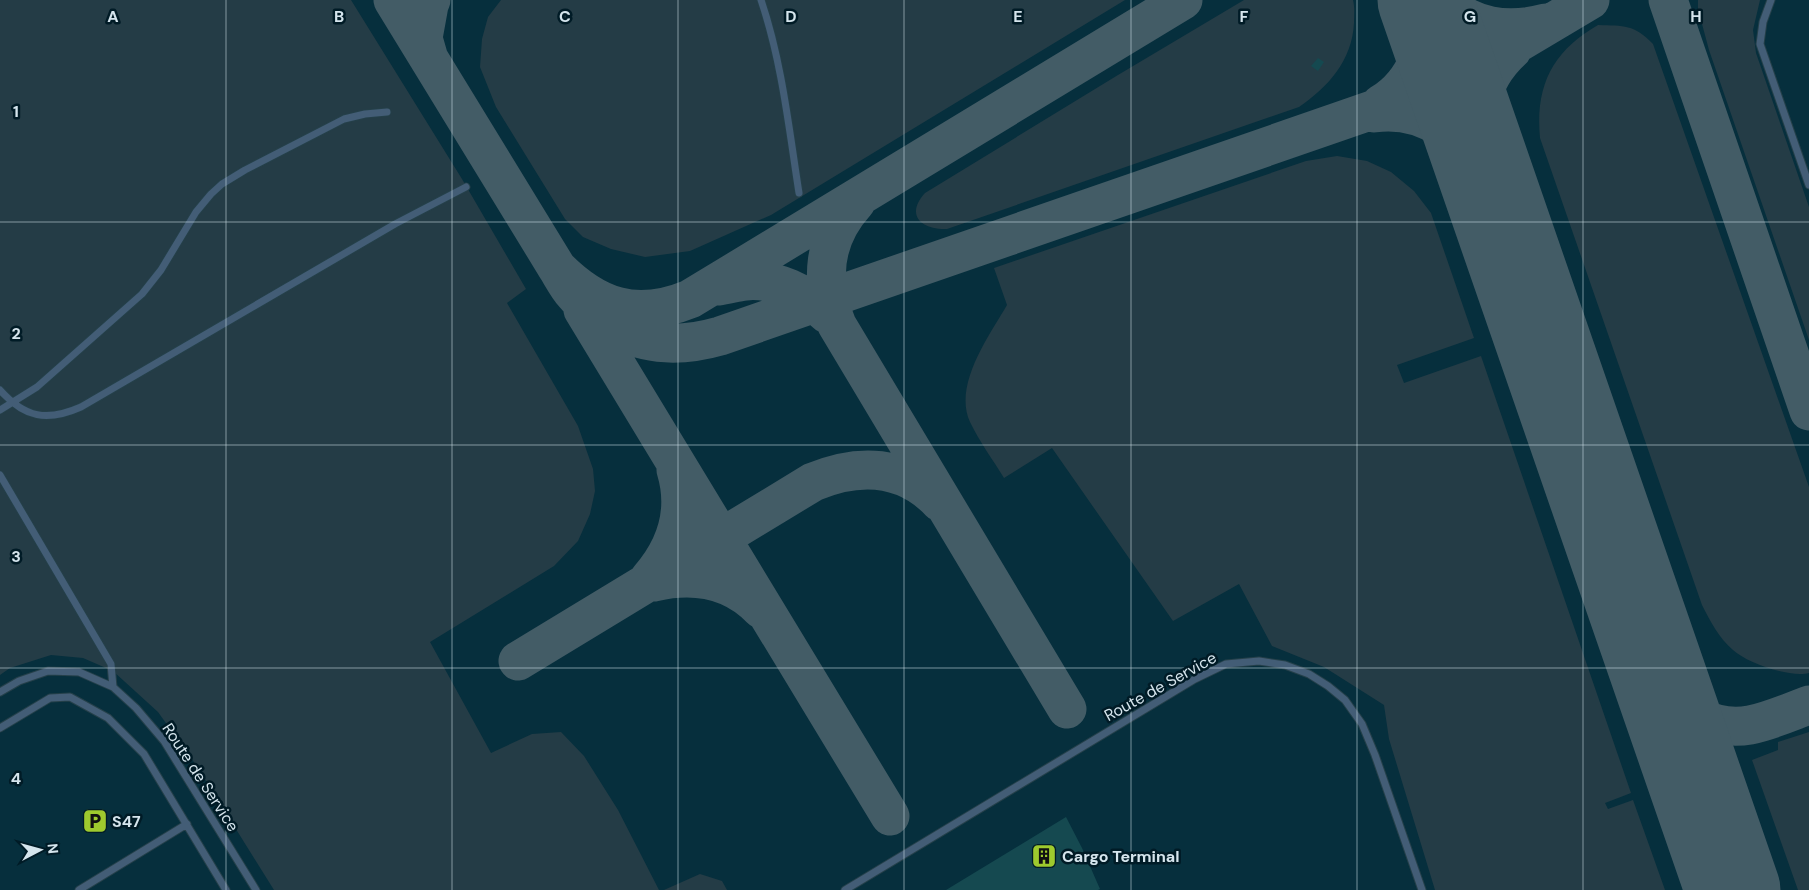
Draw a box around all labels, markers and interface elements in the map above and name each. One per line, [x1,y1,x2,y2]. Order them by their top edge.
text: A [107,6,119,27]
text: B [334,6,344,27]
text: C [559,6,571,27]
text: D [785,6,797,27]
text: E [1013,6,1023,27]
text: F [1240,6,1249,27]
text: G [1464,6,1476,27]
text: H [1690,6,1702,27]
text: 1 [13,101,19,122]
text: 2 [11,323,21,344]
text: 3 [11,546,21,567]
street label: Route de Service [1100,647,1220,726]
street label: Route de Service [158,719,243,836]
text: 4 [11,768,21,789]
parking icon: S47 [82,808,108,834]
place label: S47 [112,811,141,832]
north arrow [15,825,65,875]
text: N [43,843,62,855]
building icon: Cargo Terminal [1031,843,1057,869]
place label: Cargo Terminal [1062,846,1180,867]

